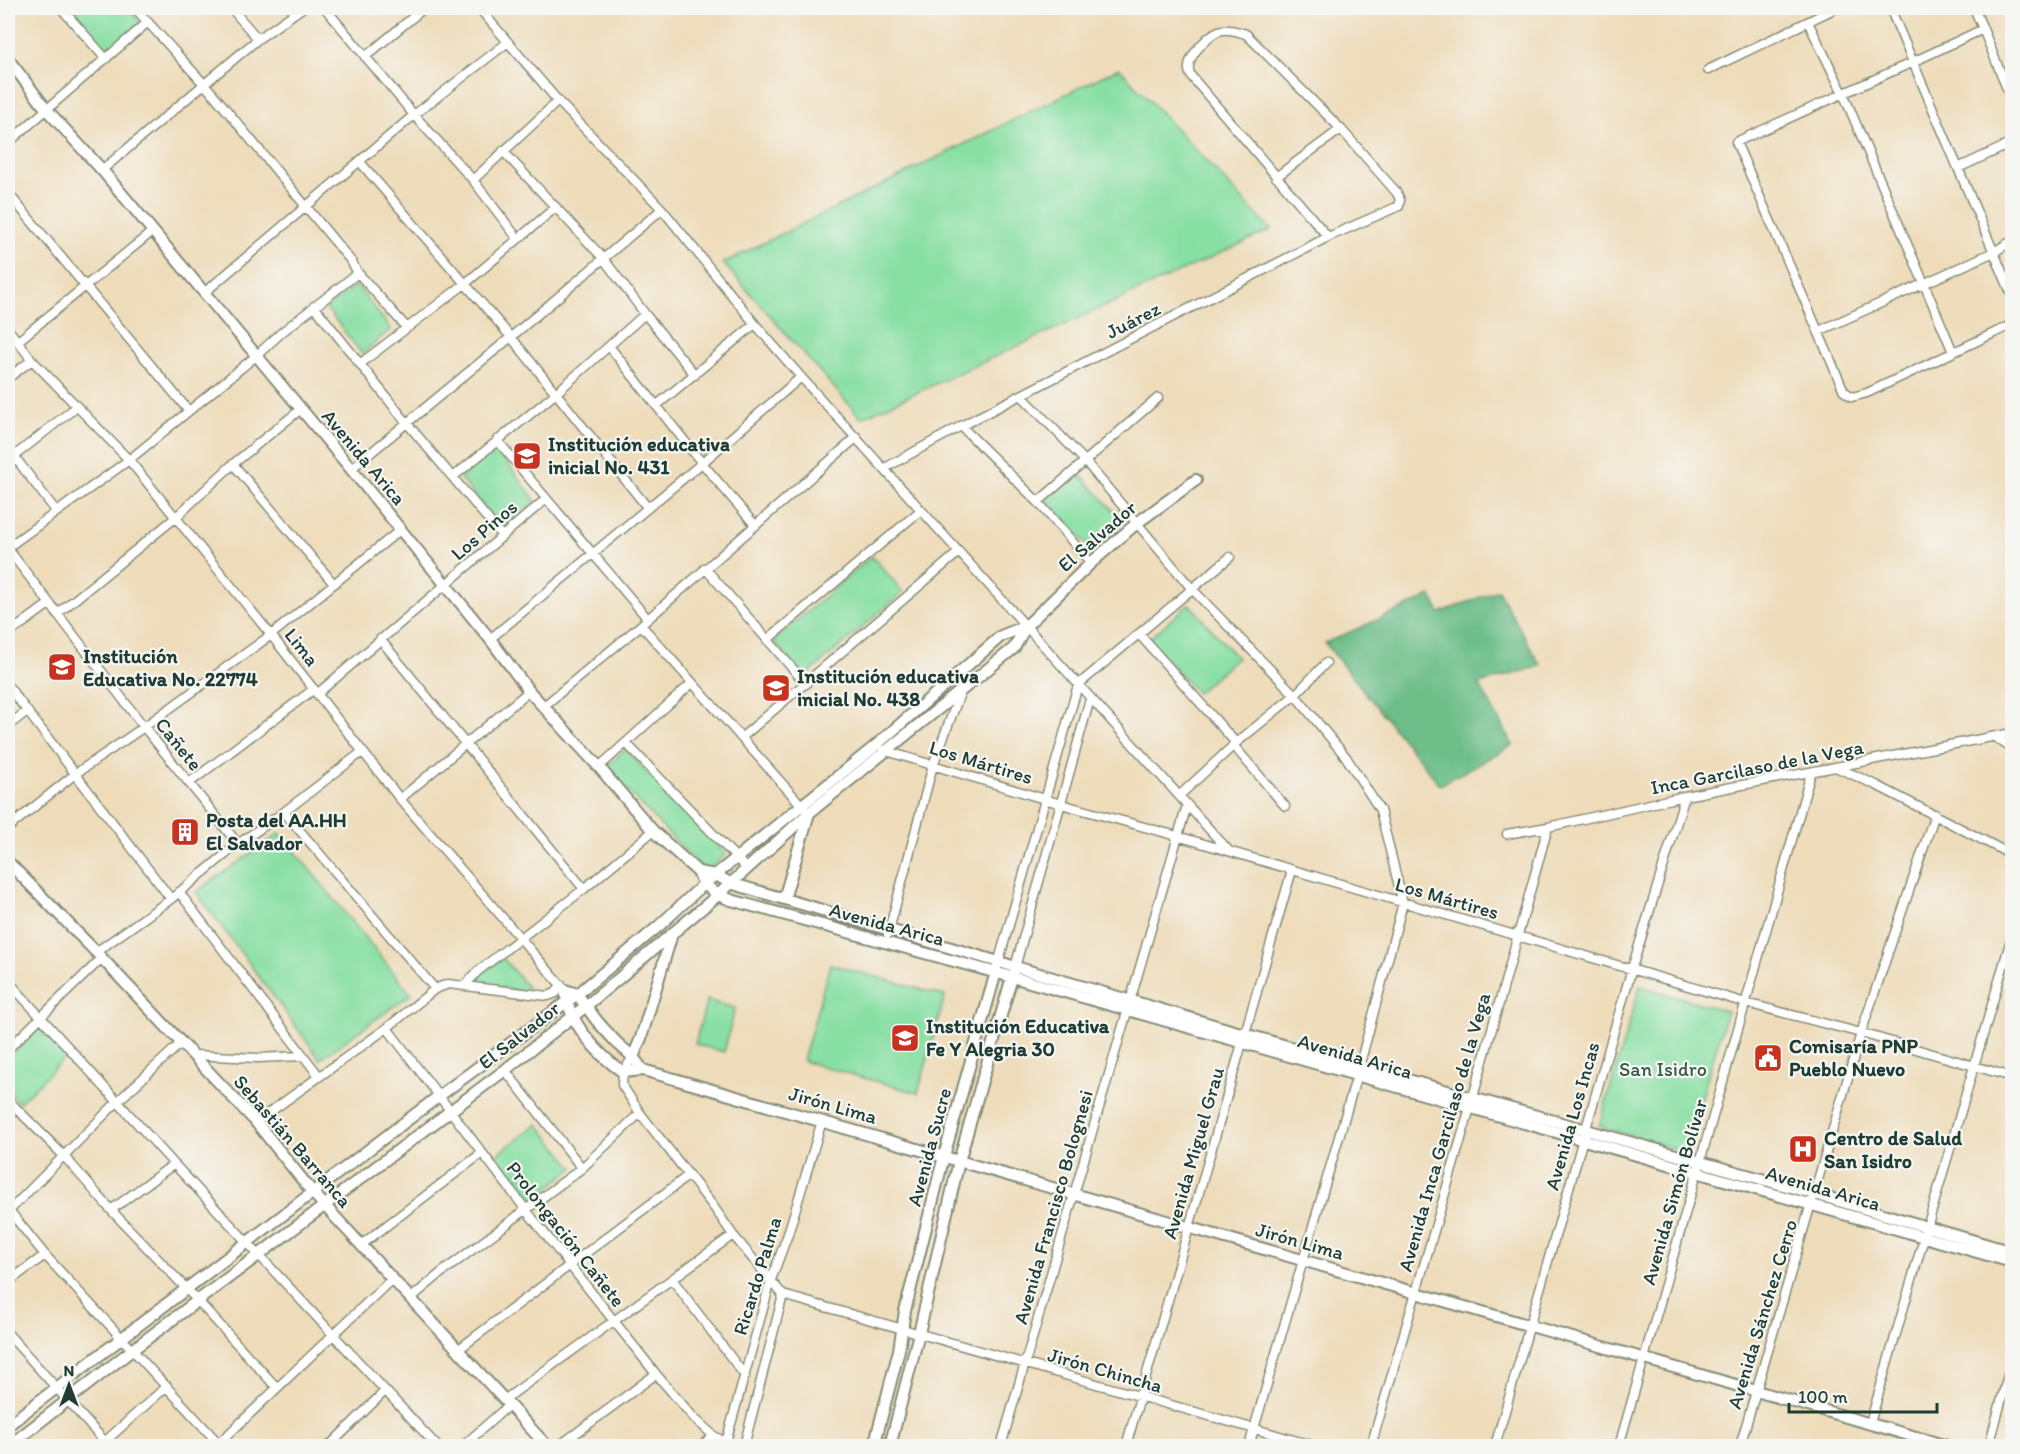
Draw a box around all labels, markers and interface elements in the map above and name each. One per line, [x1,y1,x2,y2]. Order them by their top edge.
street label: Juárez [1102,296,1164,344]
street label: Avenida Arica [317,404,411,510]
place label: Institución educativa inicial No. 431 [548,432,730,479]
school or university icon: Institución educativa inicial No. 431 [511,440,543,472]
street label: Los Pinos [446,495,522,565]
street label: El Salvador [1053,495,1142,577]
street label: Lima [280,623,324,671]
place label: Institución Educativa No. 22774 [83,644,258,691]
school or university icon: Institución Educativa No. 22774 [46,651,78,683]
place label: Institución educativa inicial No. 438 [797,664,979,711]
school or university icon: Institución educativa inicial No. 438 [760,672,792,704]
street label: Cañete [150,713,208,775]
street label: Inca Garcilaso de la Vega [1649,734,1866,799]
street label: Los Mártires [926,735,1036,789]
place label: Posta del AA.HH El Salvador [206,808,347,855]
building icon: Posta del AA.HH El Salvador [169,816,201,848]
street label: Los Mártires [1392,872,1502,924]
street label: Avenida Arica [827,897,947,951]
street label: Avenida Inca Garcilaso de la Vega [1393,989,1496,1274]
street label: El Salvador [474,996,565,1074]
place label: Institución Educativa Fe Y Alegria 30 [926,1014,1110,1062]
school or university icon: Institución Educativa Fe Y Alegria 30 [889,1022,921,1054]
street label: Avenida Arica [1295,1028,1415,1084]
place label: Comisaría PNP Pueblo Nuevo [1789,1034,1918,1081]
street label: Avenida Los Incas [1539,1039,1605,1193]
public building icon: Comisaría PNP Pueblo Nuevo [1752,1042,1784,1074]
park label: San Isidro [1619,1057,1707,1081]
street label: Avenida Miguel Grau [1157,1064,1229,1242]
street label: Sebastián Barranca [229,1070,358,1213]
street label: Jirón Lima [786,1081,880,1129]
street label: Avenida Sucre [902,1085,956,1209]
street label: Avenida Francisco Bolognesi [1008,1087,1098,1327]
street label: Avenida Simón Bolívar [1636,1096,1712,1288]
place label: Centro de Salud San Isidro [1824,1126,1962,1173]
hospital icon: Centro de Salud San Isidro [1787,1133,1819,1165]
street label: Prolongación Cañete [502,1156,630,1312]
street label: Avenida Arica [1763,1160,1883,1216]
street label: Ricardo Palma [728,1214,786,1338]
street label: Avenida Sánchez Cerro [1722,1216,1802,1412]
street label: Jirón Lima [1253,1217,1347,1265]
street label: Jirón Chincha [1045,1342,1165,1398]
north arrow [39,1355,99,1415]
text: N [64,1361,74,1380]
scale bar [1789,1376,1938,1414]
text: 100 m [1798,1386,1848,1408]

